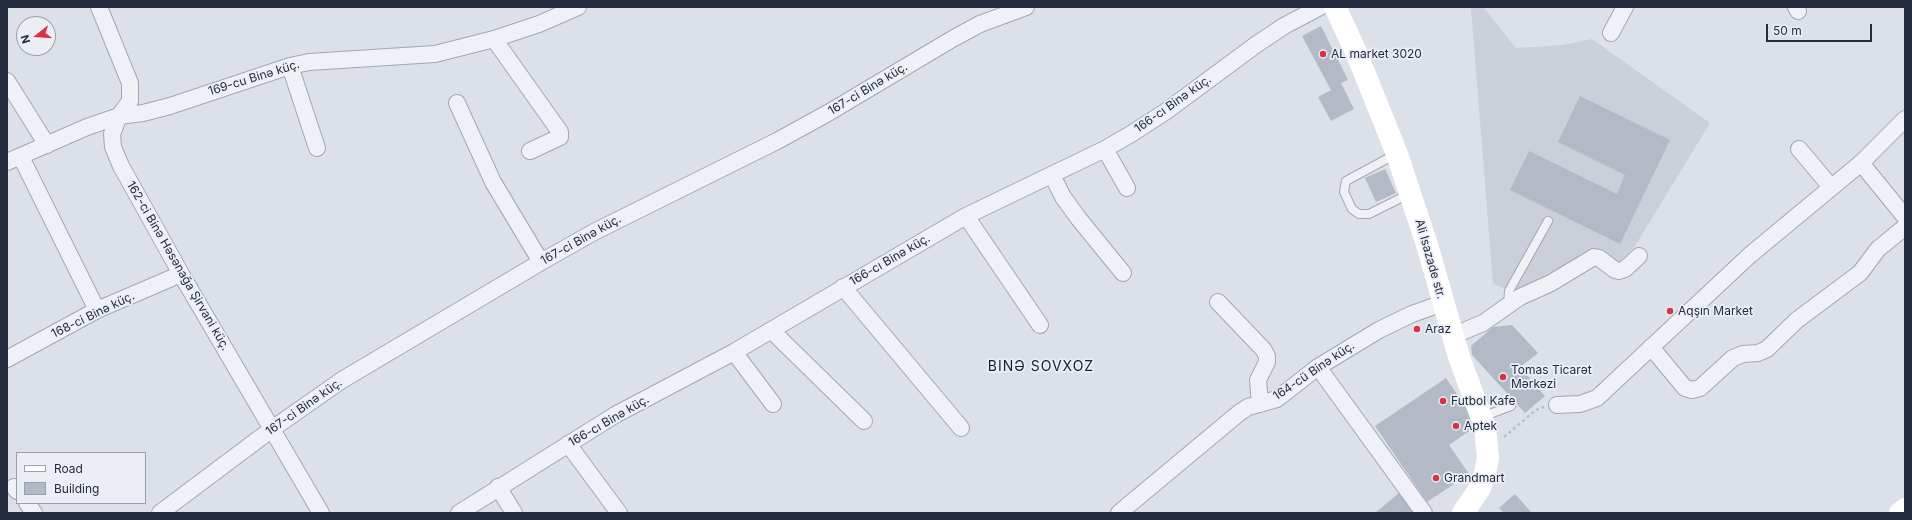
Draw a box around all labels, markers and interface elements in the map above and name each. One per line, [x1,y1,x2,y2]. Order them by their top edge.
north arrow [16,16,56,56]
scale bar [1768,16,1874,42]
text: 50 m [1773,23,1802,38]
text: N [18,33,33,45]
place label: AL market 3020 [1331,47,1422,61]
marker: AL market 3020 [1318,49,1328,59]
street label: 169-cu Binə küç. [207,57,301,99]
street label: 167-ci Binə küç. [826,60,910,118]
street label: 166-cı Binə küç. [1132,72,1214,136]
street label: 162-ci Binə Həsənağa Şirvani küç. [123,179,233,353]
street label: 167-ci Binə küç. [538,212,624,268]
street label: Ali Isazade str. [1412,217,1448,301]
street label: 166-cı Binə küç. [847,231,933,289]
street label: 168-ci Binə küç. [49,289,137,341]
place label: Aqşın Market [1678,304,1753,318]
marker: Aqşın Market [1665,306,1675,316]
place label: Araz [1425,322,1451,336]
marker: Araz [1412,324,1422,334]
street label: 164-cü Binə küç. [1271,338,1357,404]
district label: BINƏ SOVXOZ [988,359,1094,375]
place label: Tomas Ticarət Mərkəzi [1511,363,1592,391]
marker: Tomas Ticarət Mərkəzi [1498,372,1508,382]
street label: 167-ci Binə küç. [263,375,345,439]
street label: 166-cı Binə küç. [566,392,652,450]
place label: Futbol Kafe [1451,394,1515,408]
marker: Futbol Kafe [1438,396,1448,406]
place label: Aptek [1464,419,1497,433]
marker: Aptek [1451,421,1461,431]
legend [16,452,146,504]
text: Road [54,461,83,476]
place label: Grandmart [1444,471,1505,485]
marker: Grandmart [1431,473,1441,483]
text: Building [54,481,99,496]

